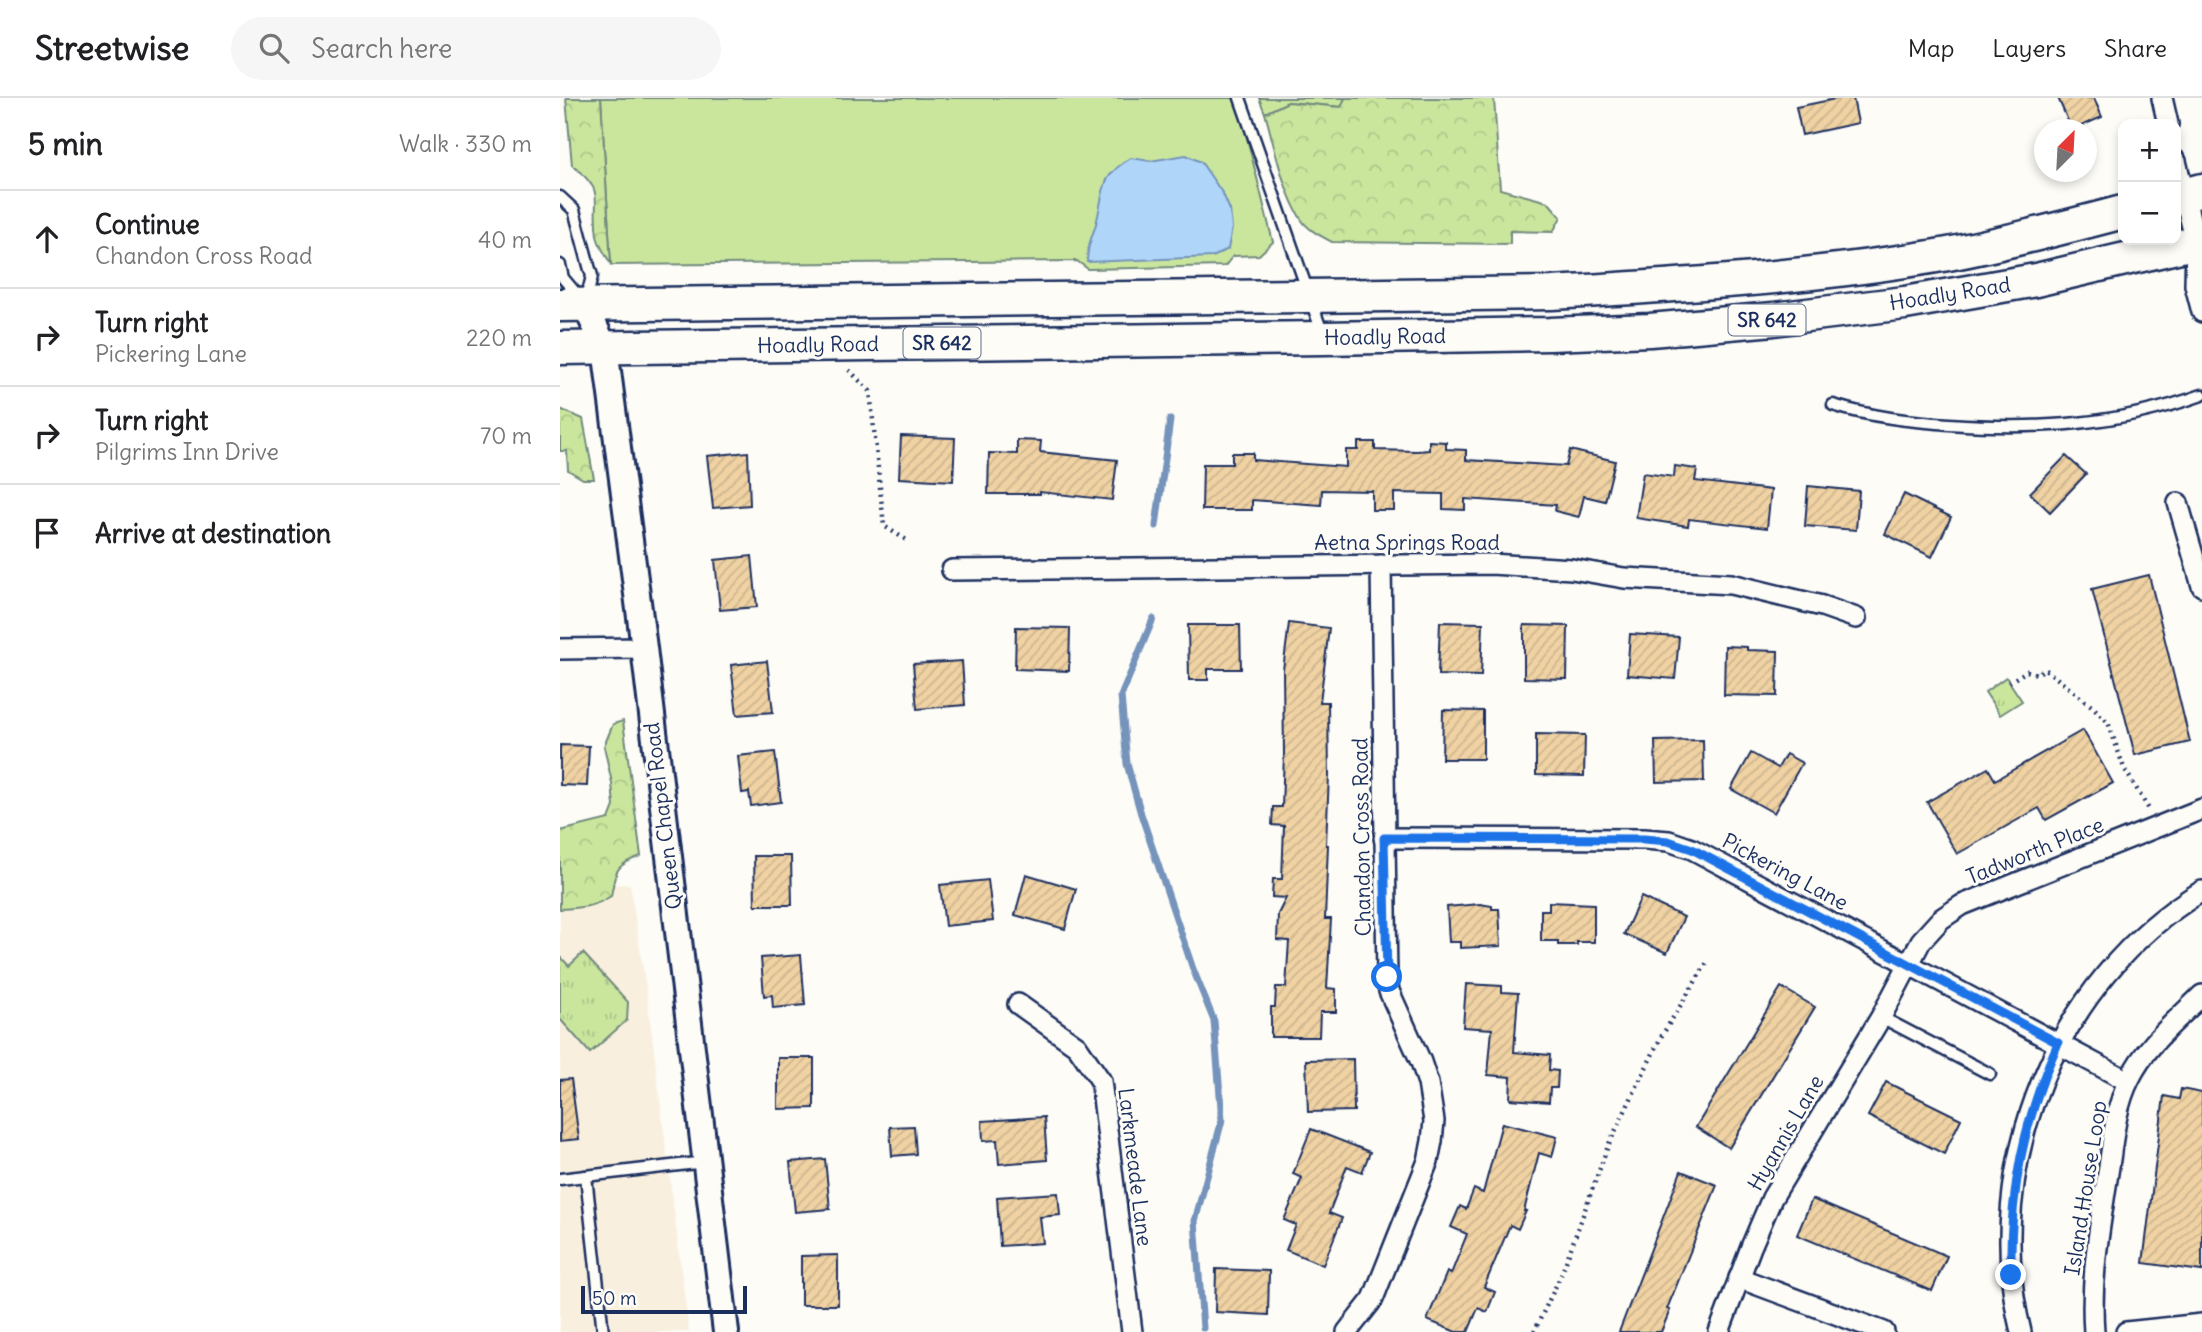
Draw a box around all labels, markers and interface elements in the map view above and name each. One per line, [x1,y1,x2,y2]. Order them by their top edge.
search box [231,17,721,80]
text: Streetwise [35,27,189,69]
icon: search [255,29,293,67]
text: Search here [311,32,452,65]
text: Map [1908,33,1954,63]
text: Layers [1992,33,2066,63]
text: Share [2104,33,2167,63]
north arrow [2034,119,2097,182]
map controls [2118,119,2181,245]
button: + [2118,119,2181,182]
text: 5 min [28,125,103,163]
text: Walk · 330 m [399,129,532,158]
button: − [2118,182,2181,245]
text: Continue [95,208,200,241]
icon: ahead [28,220,66,258]
text: 40 m [478,225,532,254]
text: Chandon Cross Road [95,241,313,270]
street label: Hoadly Road [1888,271,2012,316]
road number: SR 642 [1728,304,1806,336]
text: Turn right [95,306,208,339]
icon: right [28,318,66,356]
street label: Hoadly Road [1324,322,1446,351]
text: 220 m [466,323,532,352]
road number: SR 642 [904,328,980,358]
street label: Hoadly Road [757,330,879,359]
text: Pickering Lane [95,339,247,368]
text: Turn right [95,404,208,437]
icon: right [28,416,66,454]
text: 70 m [480,421,532,450]
text: Pilgrims Inn Drive [95,437,279,466]
icon: arrive [28,514,66,552]
text: Arrive at destination [95,517,331,550]
street label: Aetna Springs Road [1314,529,1500,556]
street label: Queen Chapel Road [638,721,687,911]
street label: Chandon Cross Road [1346,737,1377,937]
street label: Tadworth Place [1962,811,2107,890]
street label: Pickering Lane [1718,827,1853,916]
route start [1371,961,1402,992]
street label: Hyannis Lane [1742,1070,1830,1196]
street label: Larkmeade Lane [1112,1086,1159,1248]
street label: Island House Loop [2058,1099,2113,1277]
route end [1995,1259,2026,1290]
scale bar [581,1283,747,1315]
text: 50 m [592,1286,637,1310]

